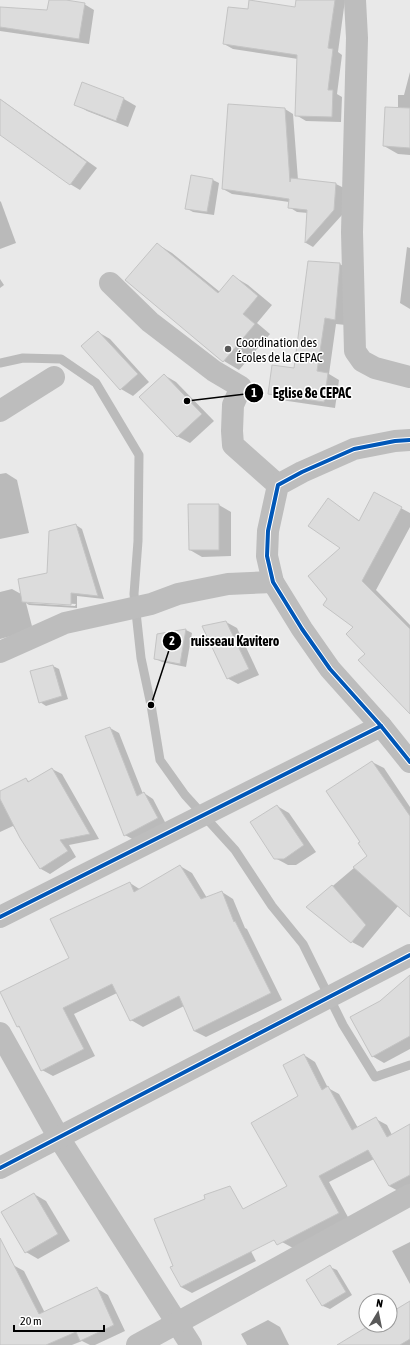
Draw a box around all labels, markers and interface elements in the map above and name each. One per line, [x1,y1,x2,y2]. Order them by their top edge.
place label: Coordination des Écoles de la CEPAC [236,335,323,365]
marker: Coordination des Écoles de la CEPAC [223,344,233,354]
callout: Eglise 8e CEPAC [244,380,359,406]
text: Eglise 8e CEPAC [273,385,352,401]
text: 1 [251,386,257,400]
callout: ruisseau Kavitero [162,628,287,654]
text: ruisseau Kavitero [191,633,280,649]
text: 2 [169,634,175,648]
north arrow [358,1293,398,1333]
text: N [375,1297,384,1310]
scale bar [14,1307,104,1333]
text: 20 m [20,1314,42,1328]

